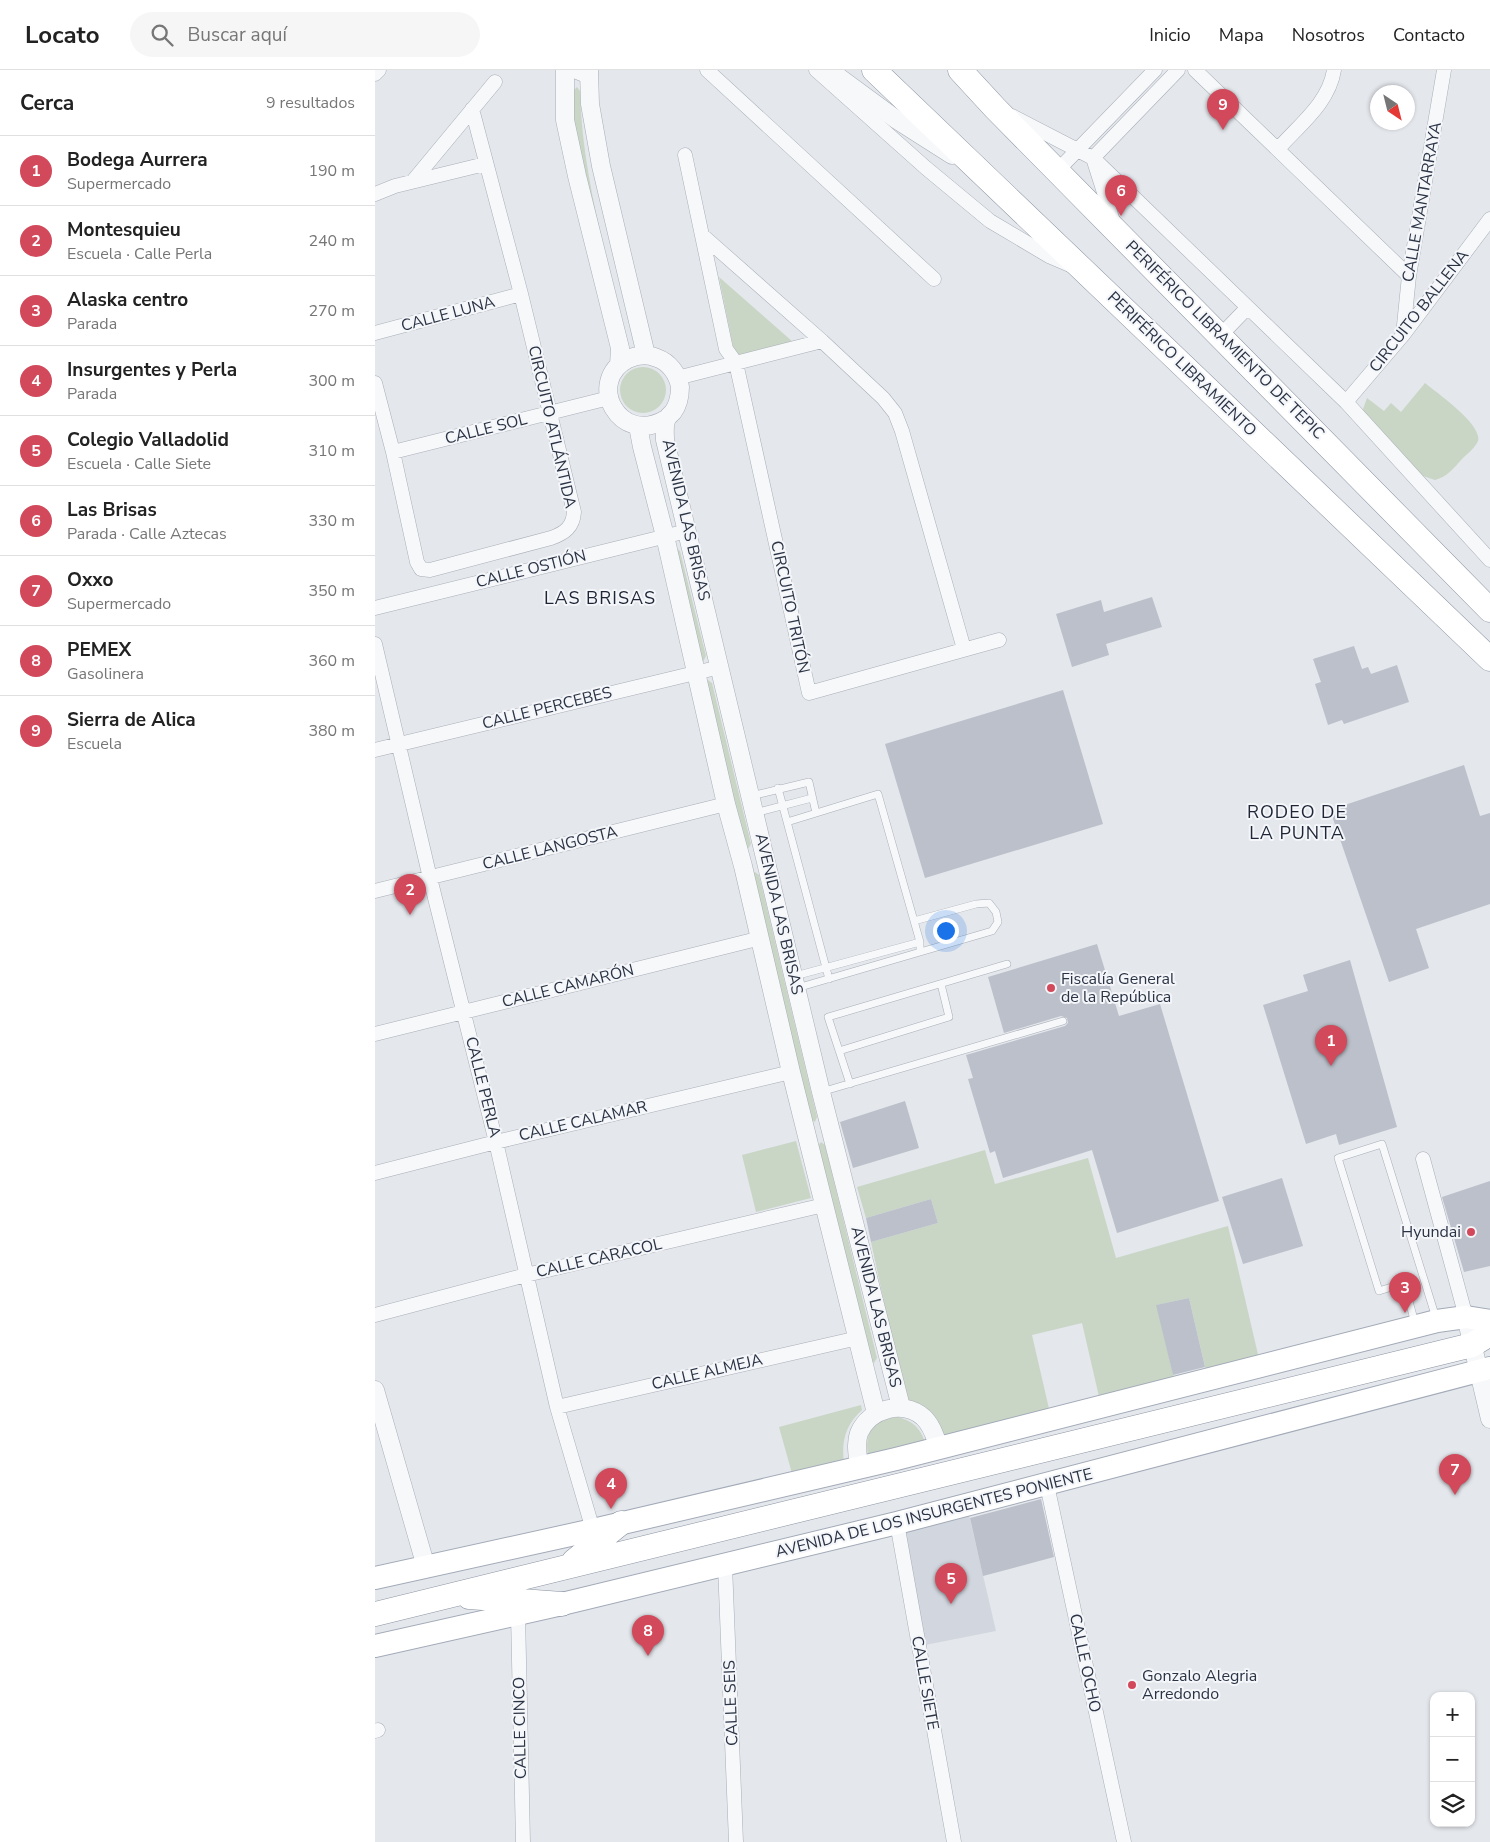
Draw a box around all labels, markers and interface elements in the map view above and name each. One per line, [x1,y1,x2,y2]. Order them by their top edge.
search box [130,12,480,57]
text: Locato [25,19,100,51]
icon: search [148,21,176,49]
text: Buscar aquí [188,22,287,48]
text: Inicio [1149,23,1191,47]
text: Mapa [1219,23,1264,47]
text: Nosotros [1292,23,1365,47]
text: Contacto [1393,23,1465,47]
north arrow [1370,85,1415,130]
text: Cerca [20,89,74,117]
pin: 9 [1207,89,1239,130]
text: 9 resultados [266,92,355,114]
street label: CALLE MANTARRAYA [1397,120,1447,284]
text: Bodega Aurrera [67,147,208,173]
text: 1 [31,160,41,182]
text: 190 m [308,160,355,182]
text: Supermercado [67,173,171,195]
pin: 6 [1105,175,1137,216]
text: Montesquieu [67,217,181,243]
text: 2 [31,230,41,252]
text: 240 m [308,230,355,252]
street label: PERIFÉRICO LIBRAMIENTO DE TEPIC [1122,237,1328,443]
text: Escuela · Calle Perla [67,243,212,265]
street label: CIRCUITO BALLENA [1364,245,1474,377]
text: Alaska centro [67,287,188,313]
street label: PERIFÉRICO LIBRAMIENTO [1103,288,1261,440]
street label: CALLE LUNA [399,291,498,337]
text: 3 [31,300,41,322]
text: 270 m [308,300,355,322]
text: Parada [67,313,117,335]
street label: CIRCUITO ATLÁNTIDA [523,343,581,511]
text: Insurgentes y Perla [67,357,237,383]
text: 4 [31,370,41,392]
text: 300 m [308,370,355,392]
text: Parada [67,383,117,405]
street label: CALLE SOL [443,408,530,450]
text: Colegio Valladolid [67,427,229,453]
street label: AVENIDA LAS BRISAS [657,437,715,603]
text: 5 [31,440,41,462]
text: 310 m [308,440,355,462]
text: Escuela · Calle Siete [67,453,211,475]
text: Las Brisas [67,497,157,523]
text: 6 [31,510,41,532]
text: 330 m [308,510,355,532]
text: Parada · Calle Aztecas [67,523,227,545]
street label: CIRCUITO TRITÓN [765,539,815,675]
street label: CALLE OSTIÓN [474,545,588,593]
text: Oxxo [67,567,113,593]
text: 7 [31,580,41,602]
text: 350 m [308,580,355,602]
district label: LAS BRISAS [544,586,656,610]
text: Supermercado [67,593,171,615]
text: PEMEX [67,637,131,663]
text: 8 [31,650,41,672]
text: 360 m [308,650,355,672]
text: Gasolinera [67,663,144,685]
street label: CALLE PERCEBES [480,681,614,735]
text: Sierra de Alica [67,707,196,733]
text: 9 [31,720,41,742]
text: 380 m [308,720,355,742]
text: Escuela [67,733,122,755]
district label: RODEO DE LA PUNTA [1247,800,1347,845]
street label: CALLE LANGOSTA [480,821,620,875]
street label: AVENIDA LAS BRISAS [750,831,808,997]
pin: 2 [394,874,426,915]
your location [933,918,959,944]
street label: CALLE CAMARÓN [500,959,636,1013]
place label: Fiscalía General de la República [1061,968,1175,1008]
marker: Fiscalía General de la República [1045,982,1057,994]
pin: 1 [1315,1025,1347,1066]
street label: CALLE PERLA [460,1034,506,1140]
street label: CALLE CALAMAR [517,1095,650,1146]
place label: Hyundai [1401,1221,1461,1243]
street label: AVENIDA LAS BRISAS [845,1224,907,1390]
marker: Hyundai [1465,1226,1477,1238]
street label: CALLE CARACOL [534,1233,664,1283]
pin: 3 [1389,1272,1421,1313]
street label: CALLE ALMEJA [649,1348,765,1395]
pin: 7 [1439,1454,1471,1495]
street label: AVENIDA DE LOS INSURGENTES PONIENTE [773,1463,1095,1563]
pin: 4 [595,1468,627,1509]
pin: 5 [935,1563,967,1604]
street label: CALLE OCHO [1064,1612,1106,1714]
pin: 8 [632,1615,664,1656]
street label: CALLE SIETE [906,1634,944,1732]
street label: CALLE SEIS [718,1659,743,1746]
place label: Gonzalo Alegria Arredondo [1142,1665,1257,1705]
street label: CALLE CINCO [508,1677,532,1779]
marker: Gonzalo Alegria Arredondo [1126,1679,1138,1691]
map controls [1430,1692,1475,1827]
button: + [1430,1692,1475,1737]
button: − [1430,1737,1475,1782]
button: layers [1430,1782,1475,1827]

